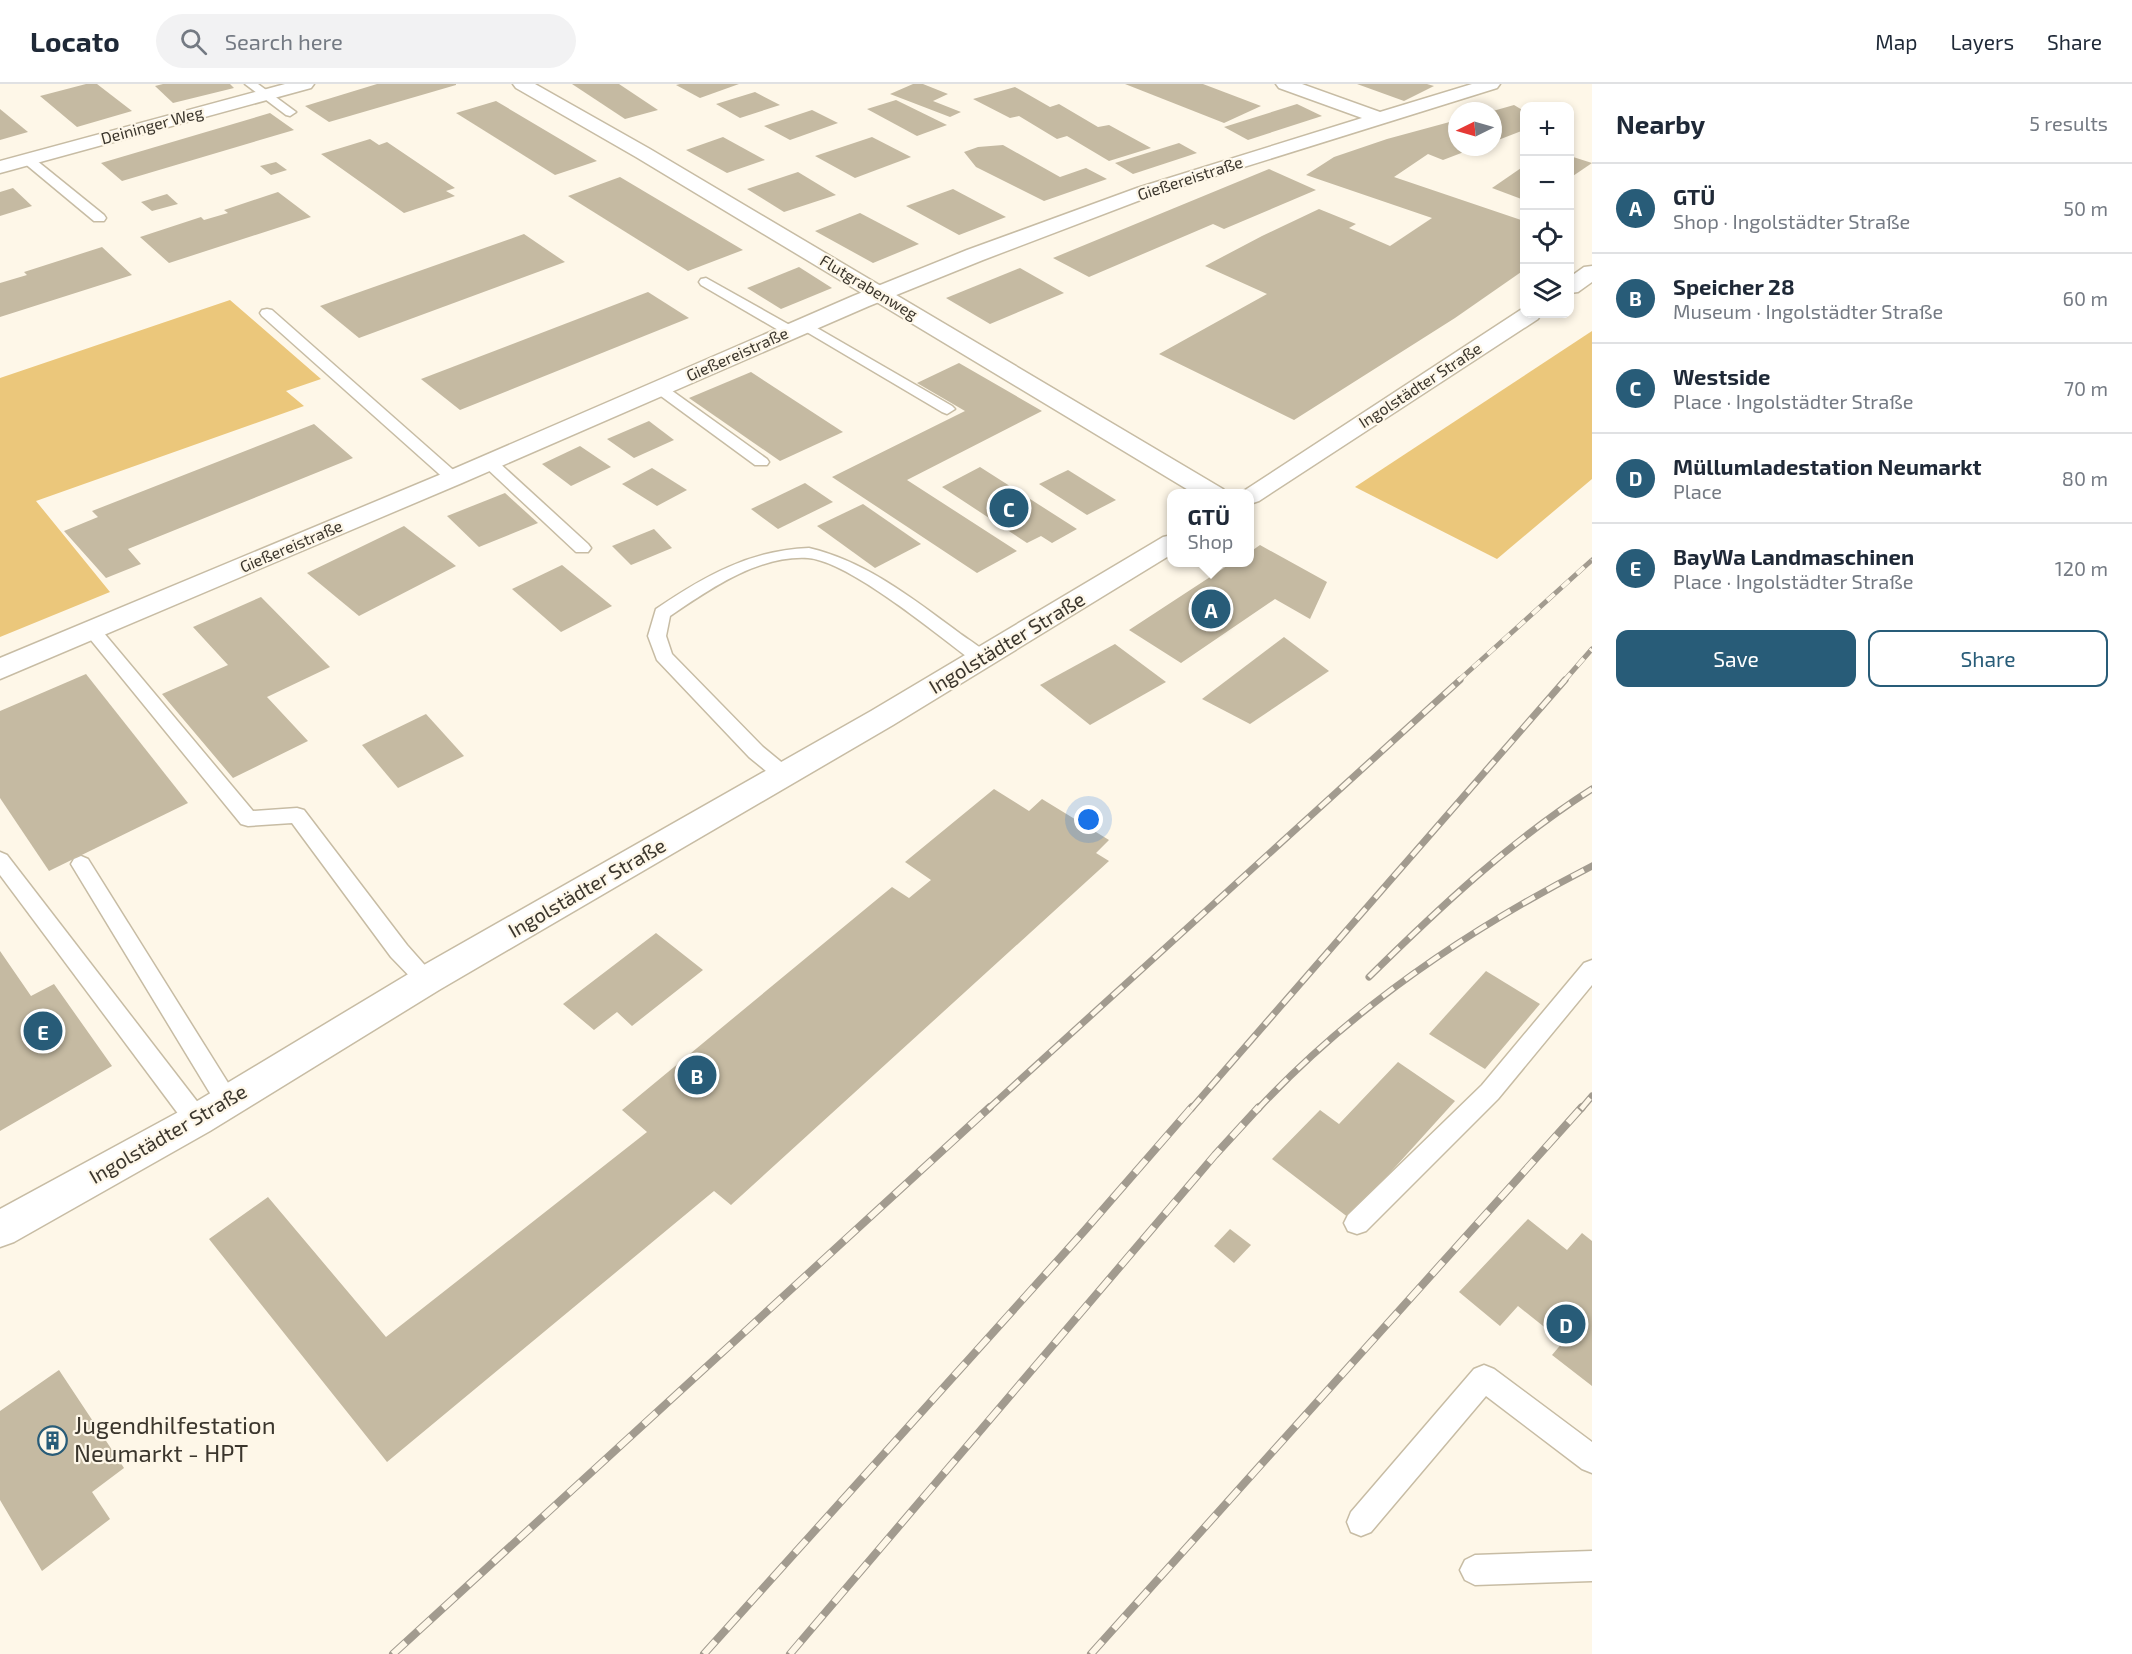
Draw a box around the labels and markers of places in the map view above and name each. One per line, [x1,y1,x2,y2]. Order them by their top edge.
pin: C [990,486,1028,530]
pin: A [1192,586,1230,632]
pin: E [24,1008,63,1054]
pin: B [678,1052,716,1098]
pin: D [1546,1302,1586,1346]
place label: Jugendhilfestation Neumarkt - HPT [74,1410,276,1467]
building icon: Jugendhilfestation Neumarkt - HPT [37,1424,69,1456]

